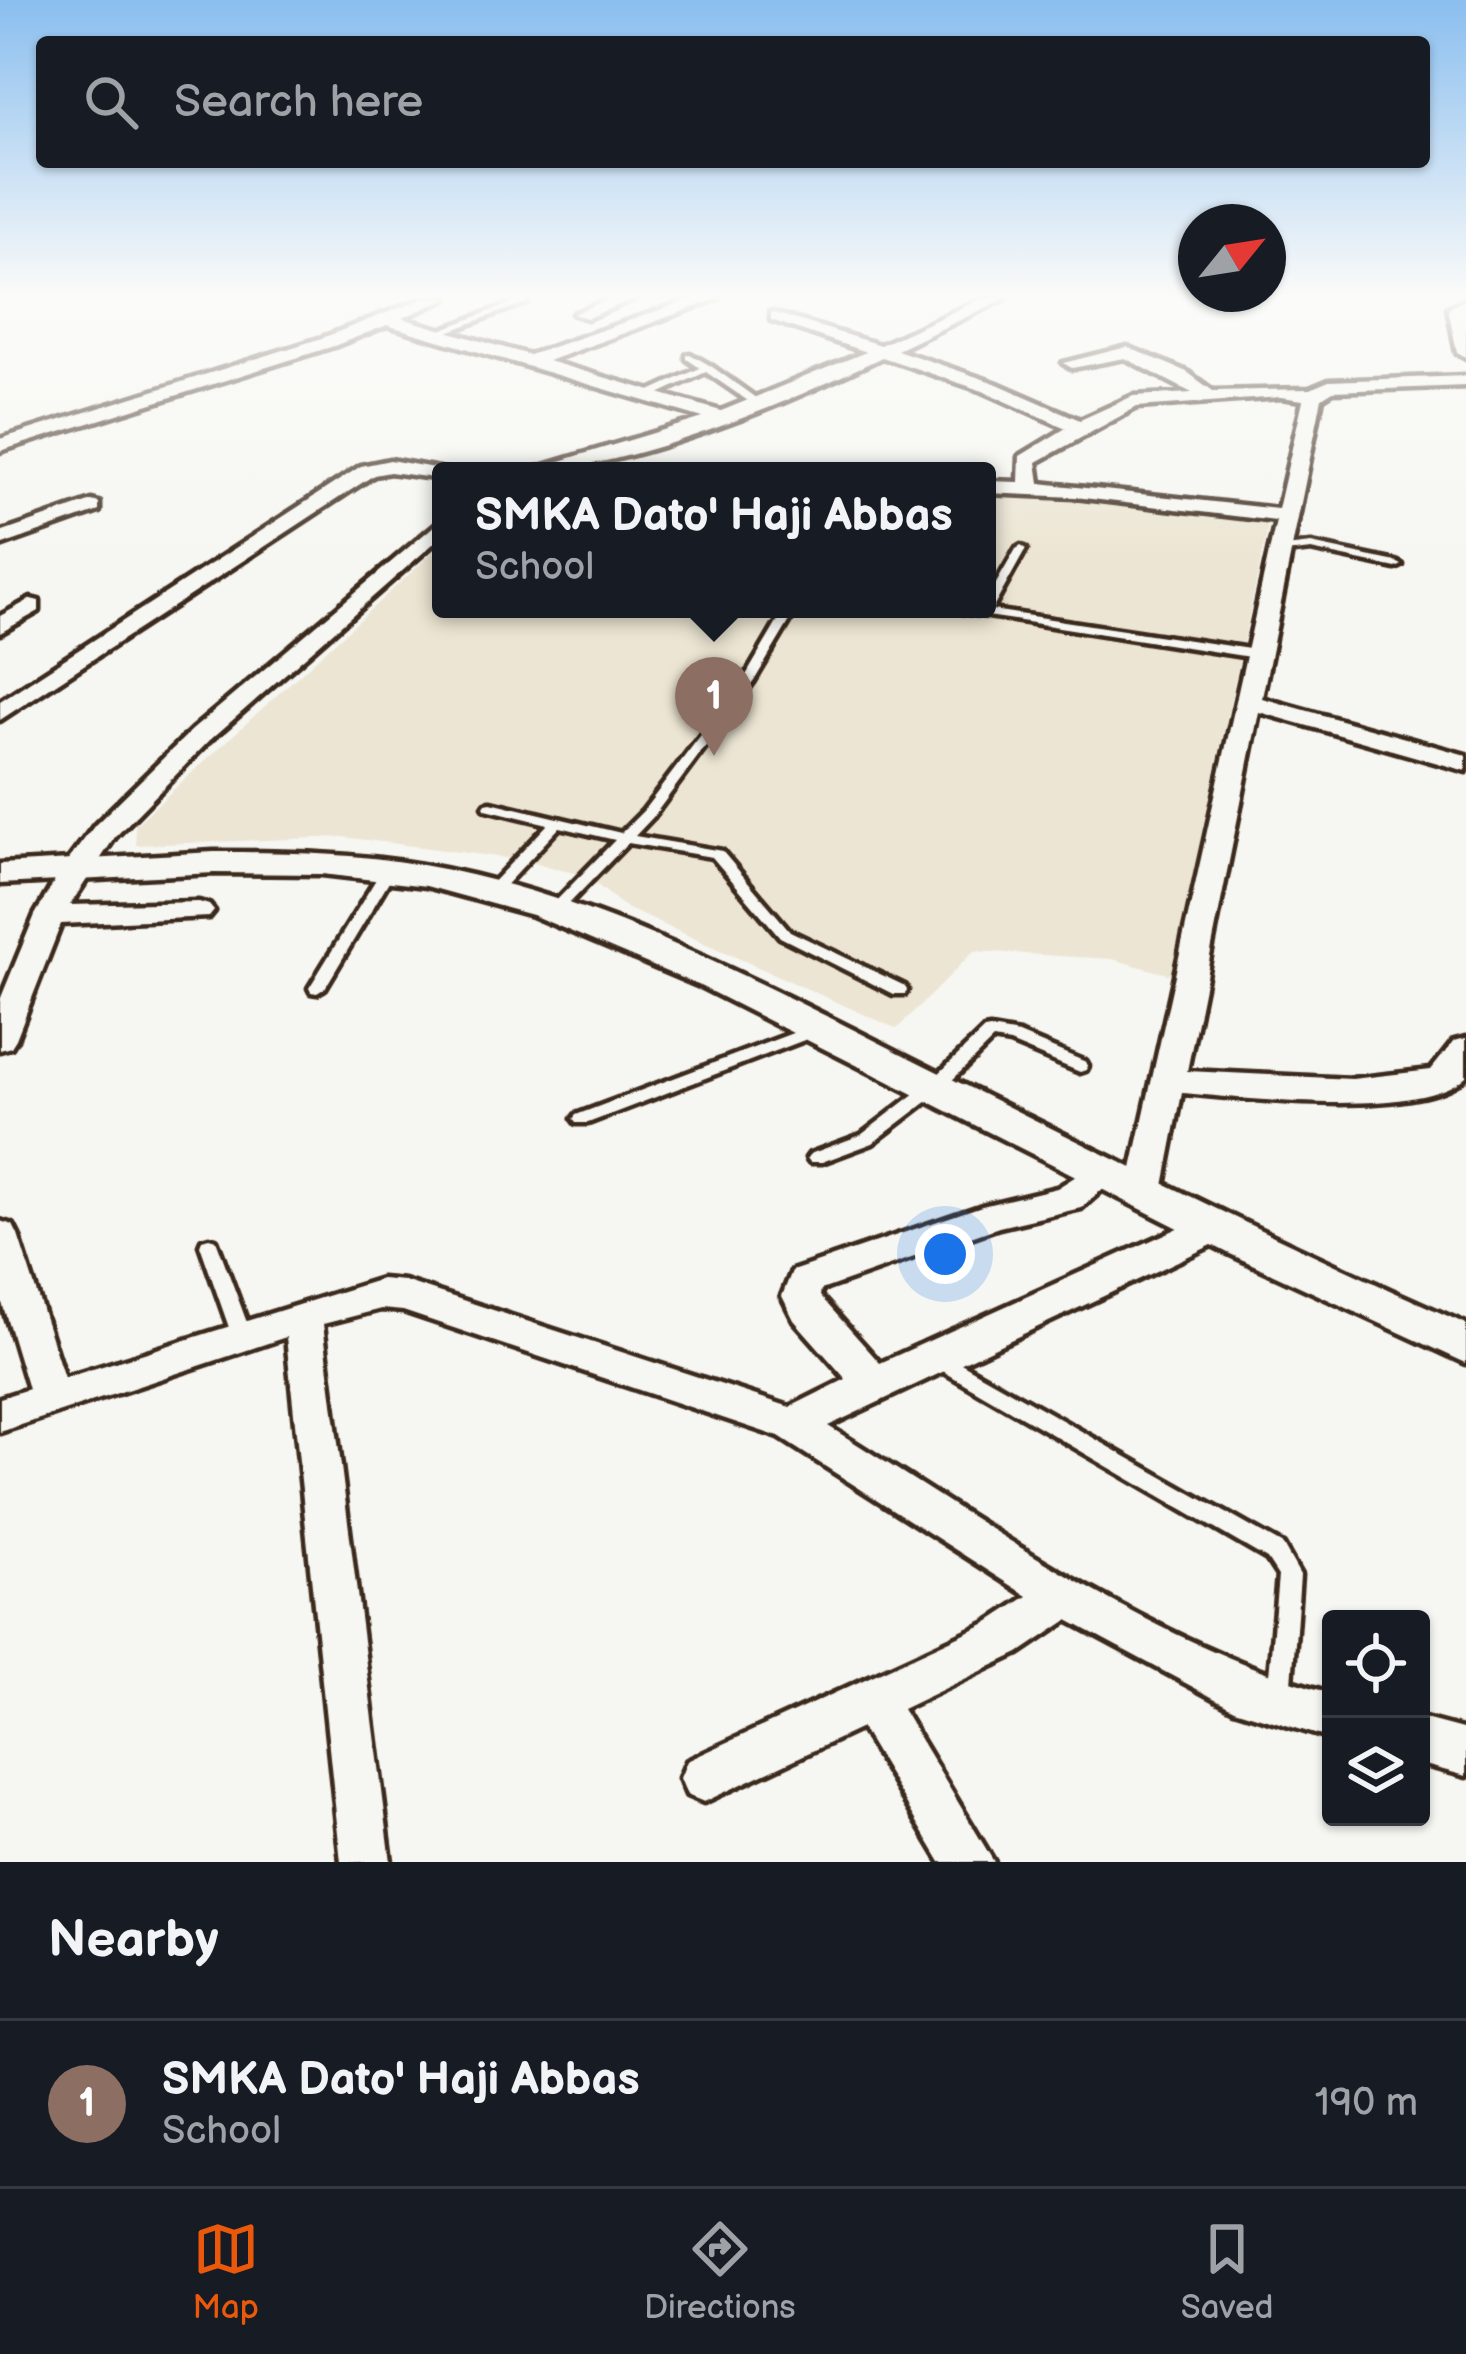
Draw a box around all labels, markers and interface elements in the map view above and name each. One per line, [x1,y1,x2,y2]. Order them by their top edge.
search box [36,36,1430,168]
icon: search [78,69,144,135]
text: Search here [174,75,423,130]
north arrow [1178,204,1286,312]
popup [432,462,996,618]
text: SMKA Dato' Haji Abbas [475,489,953,544]
text: School [475,544,594,591]
pin: 1 [675,657,753,756]
your location [915,1224,975,1284]
map controls [1322,1610,1430,1826]
button: locate [1322,1610,1430,1718]
button: layers [1322,1718,1430,1826]
text: Nearby [48,1910,219,1971]
text: SMKA Dato' Haji Abbas [162,2053,640,2108]
text: 1 [79,2080,95,2127]
text: 190 m [1315,2080,1418,2127]
text: School [162,2108,281,2155]
tab: Map [193,2216,259,2328]
tab: Directions [644,2216,796,2328]
tab: Saved [1181,2216,1273,2328]

